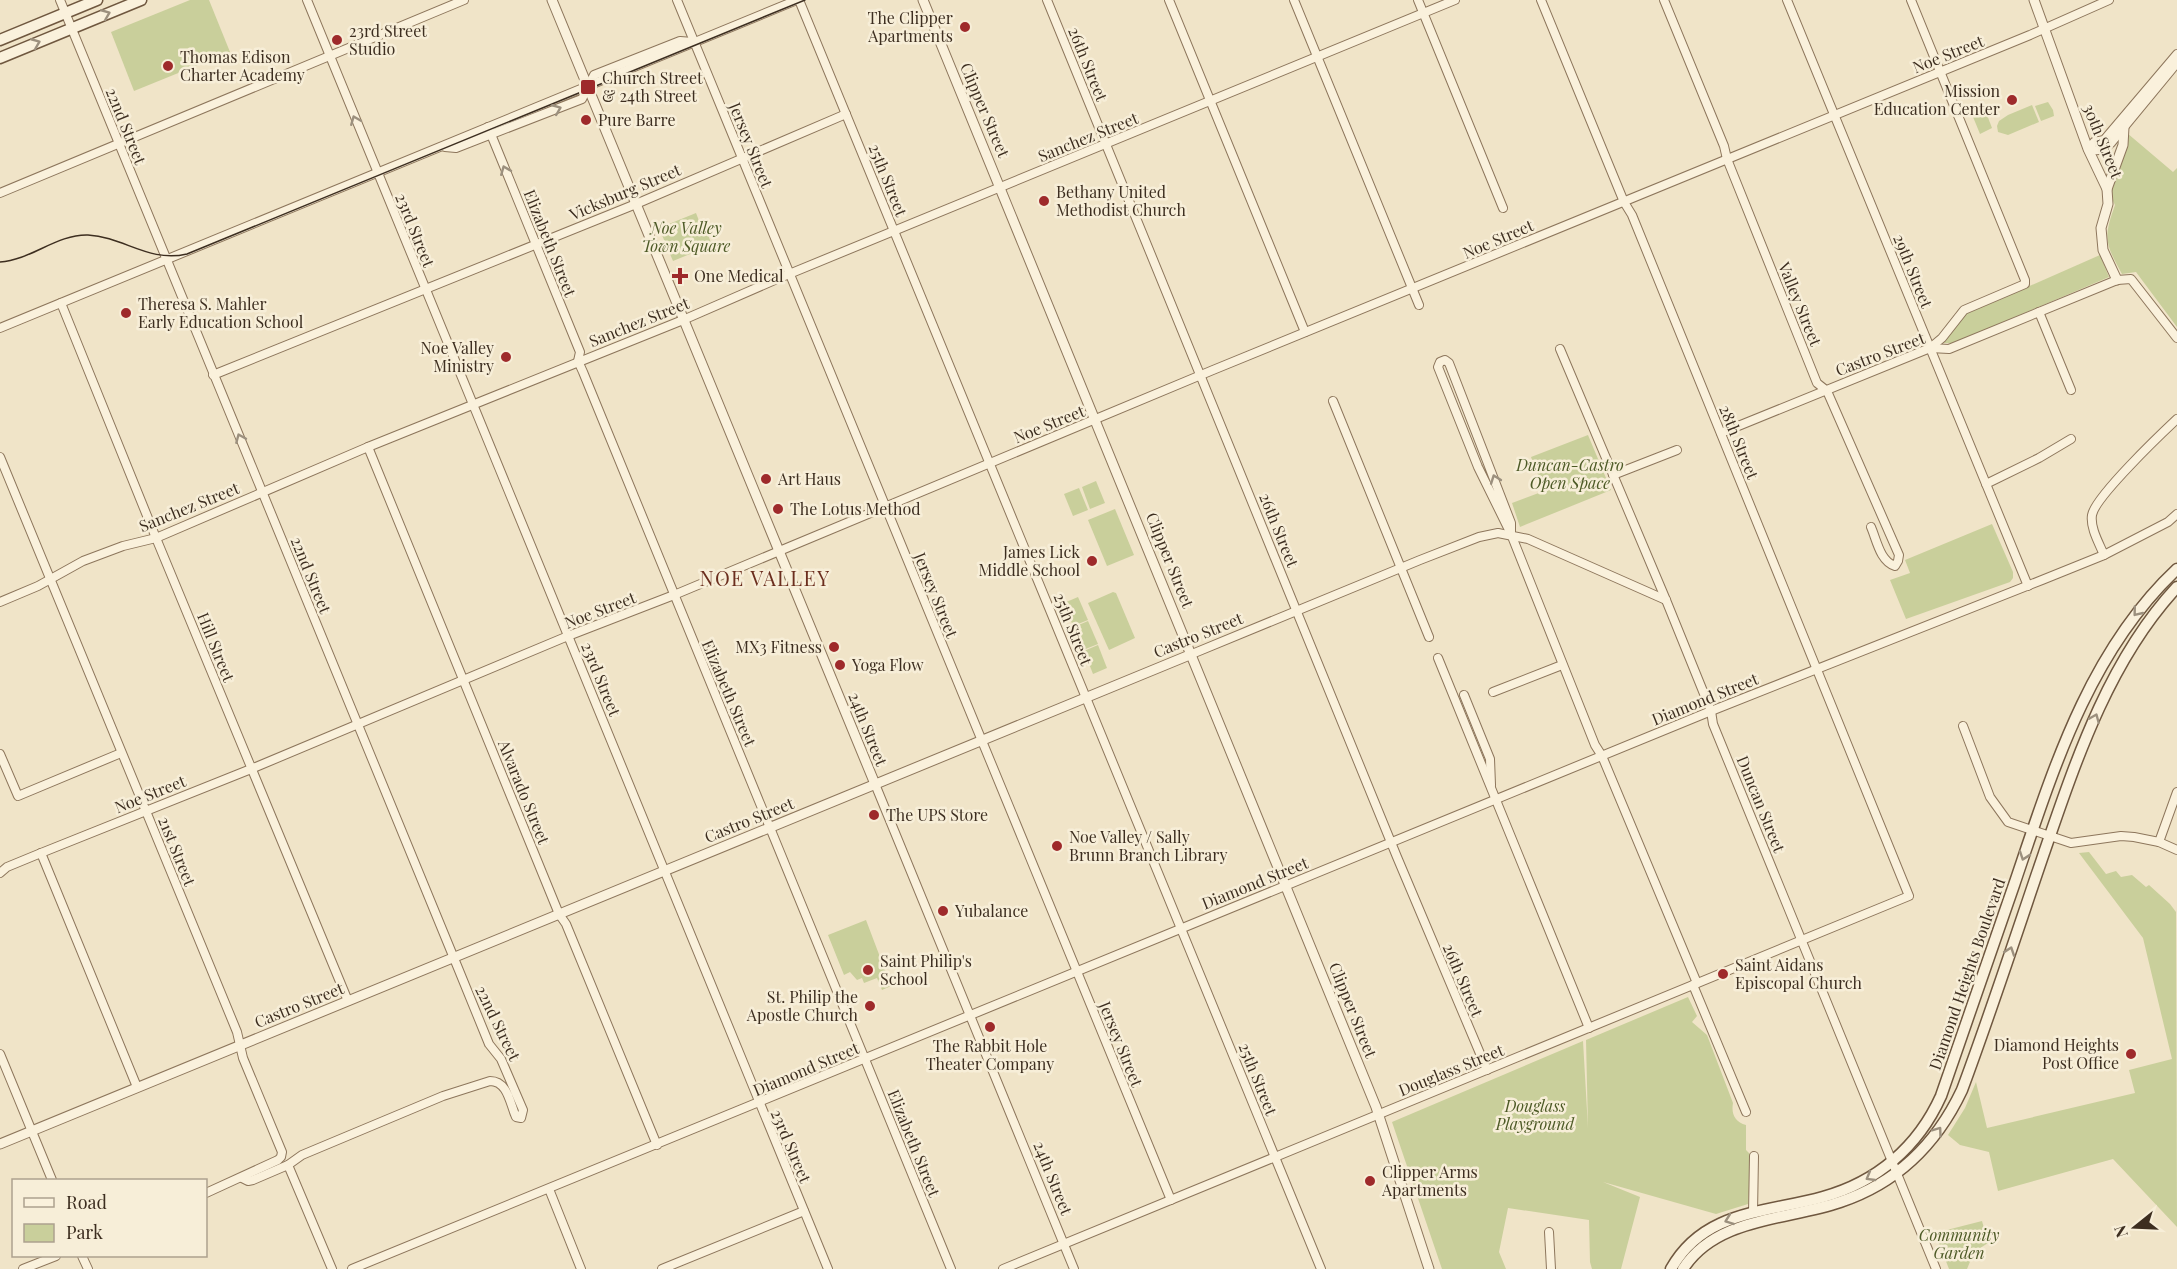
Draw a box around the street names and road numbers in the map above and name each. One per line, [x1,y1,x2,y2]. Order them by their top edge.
street label: 26th Street [1064,24,1113,104]
street label: Noe Street [1909,30,1987,77]
street label: Clipper Street [956,59,1015,161]
street label: 22nd Street [102,84,152,168]
street label: Jersey Street [725,98,778,191]
street label: 30th Street [2079,100,2128,182]
street label: Sanchez Street [1035,107,1141,166]
street label: 25th Street [864,140,913,219]
street label: Vicksburg Street [565,159,684,225]
street label: Elizabeth Street [519,186,582,300]
street label: 23rd Street [391,190,440,270]
street label: Noe Street [1459,214,1537,263]
street label: 29th Street [1889,231,1938,311]
street label: Valley Street [1774,258,1827,349]
street label: Sanchez Street [586,292,692,351]
street label: Castro Street [1832,327,1928,380]
street label: Noe Street [1010,400,1088,447]
street label: 28th Street [1715,402,1764,482]
street label: Sanchez Street [136,477,242,536]
street label: 26th Street [1255,490,1304,570]
street label: Clipper Street [1142,509,1199,611]
street label: 22nd Street [287,533,337,617]
street label: Jersey Street [910,548,963,641]
street label: Noe Street [561,586,639,633]
street label: 25th Street [1049,589,1098,668]
street label: Castro Street [1150,607,1246,662]
street label: Hill Street [193,609,240,685]
street label: Elizabeth Street [698,636,761,750]
street label: 23rd Street [577,639,626,719]
street label: Diamond Street [1648,668,1761,729]
street label: 24th Street [844,689,893,769]
street label: Alvarado Street [494,736,555,847]
street label: Duncan Street [1733,752,1791,856]
street label: Noe Street [111,770,189,817]
street label: Castro Street [701,792,797,847]
street label: 21st Street [154,813,201,889]
street label: Diamond Street [1198,852,1311,913]
street label: Diamond Heights Boulevard [1924,875,2009,1073]
street label: 26th Street [1439,940,1488,1020]
street label: Clipper Street [1325,959,1382,1061]
street label: Castro Street [251,977,347,1032]
street label: 22nd Street [471,982,526,1064]
street label: Jersey Street [1095,997,1148,1090]
street label: Diamond Street [750,1037,862,1100]
street label: 25th Street [1234,1039,1283,1118]
street label: Douglass Street [1395,1039,1507,1100]
street label: Elizabeth Street [883,1086,946,1200]
street label: 23rd Street [767,1106,816,1186]
street label: 24th Street [1029,1138,1078,1218]

